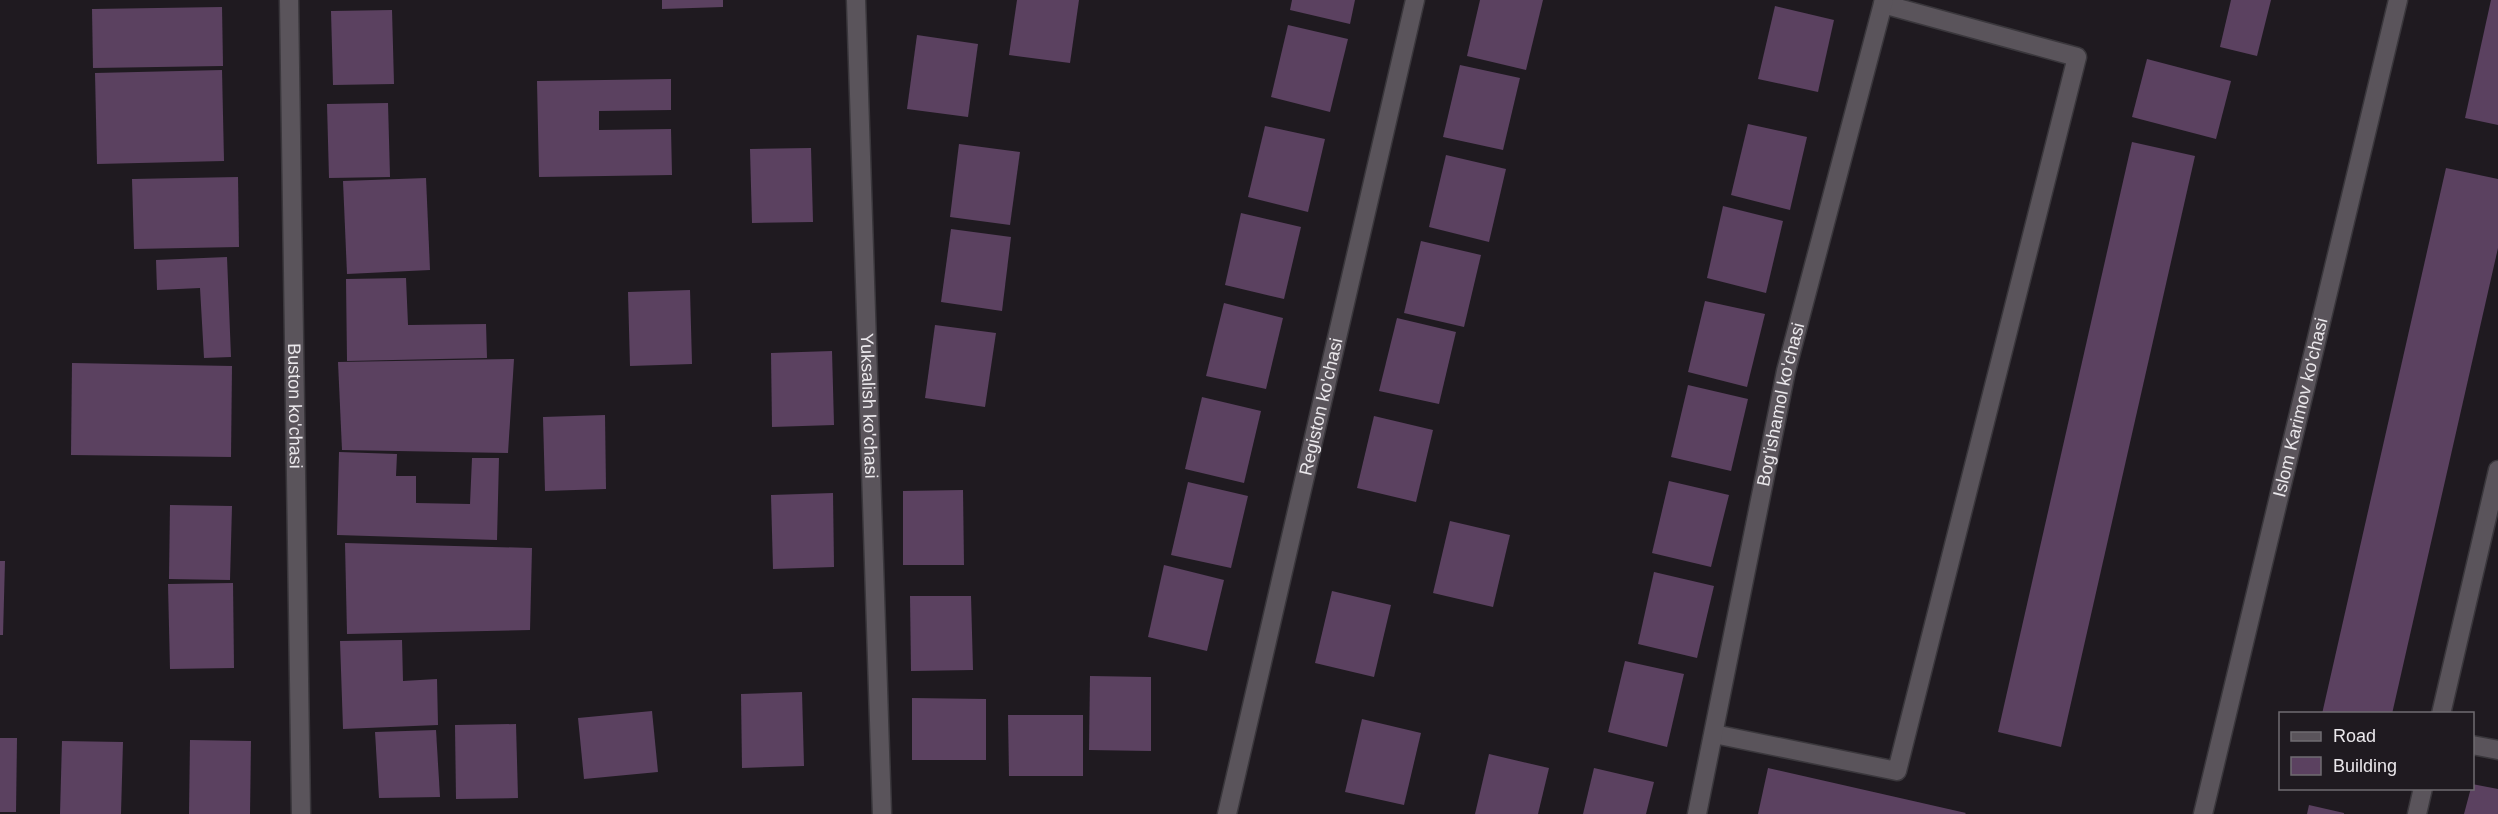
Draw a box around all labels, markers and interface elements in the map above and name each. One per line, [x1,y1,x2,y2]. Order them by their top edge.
street label: Islom Karimov ko'chasi [2269,316,2331,499]
street label: Bog'ishamol ko'chasi [1753,320,1808,488]
street label: Yuksalish ko'chasi [857,333,881,479]
street label: Registon ko'chasi [1296,336,1347,477]
street label: Buston ko'chasi [284,343,306,469]
legend [2279,712,2474,790]
text: Road [2333,726,2376,746]
text: Building [2333,756,2397,776]

